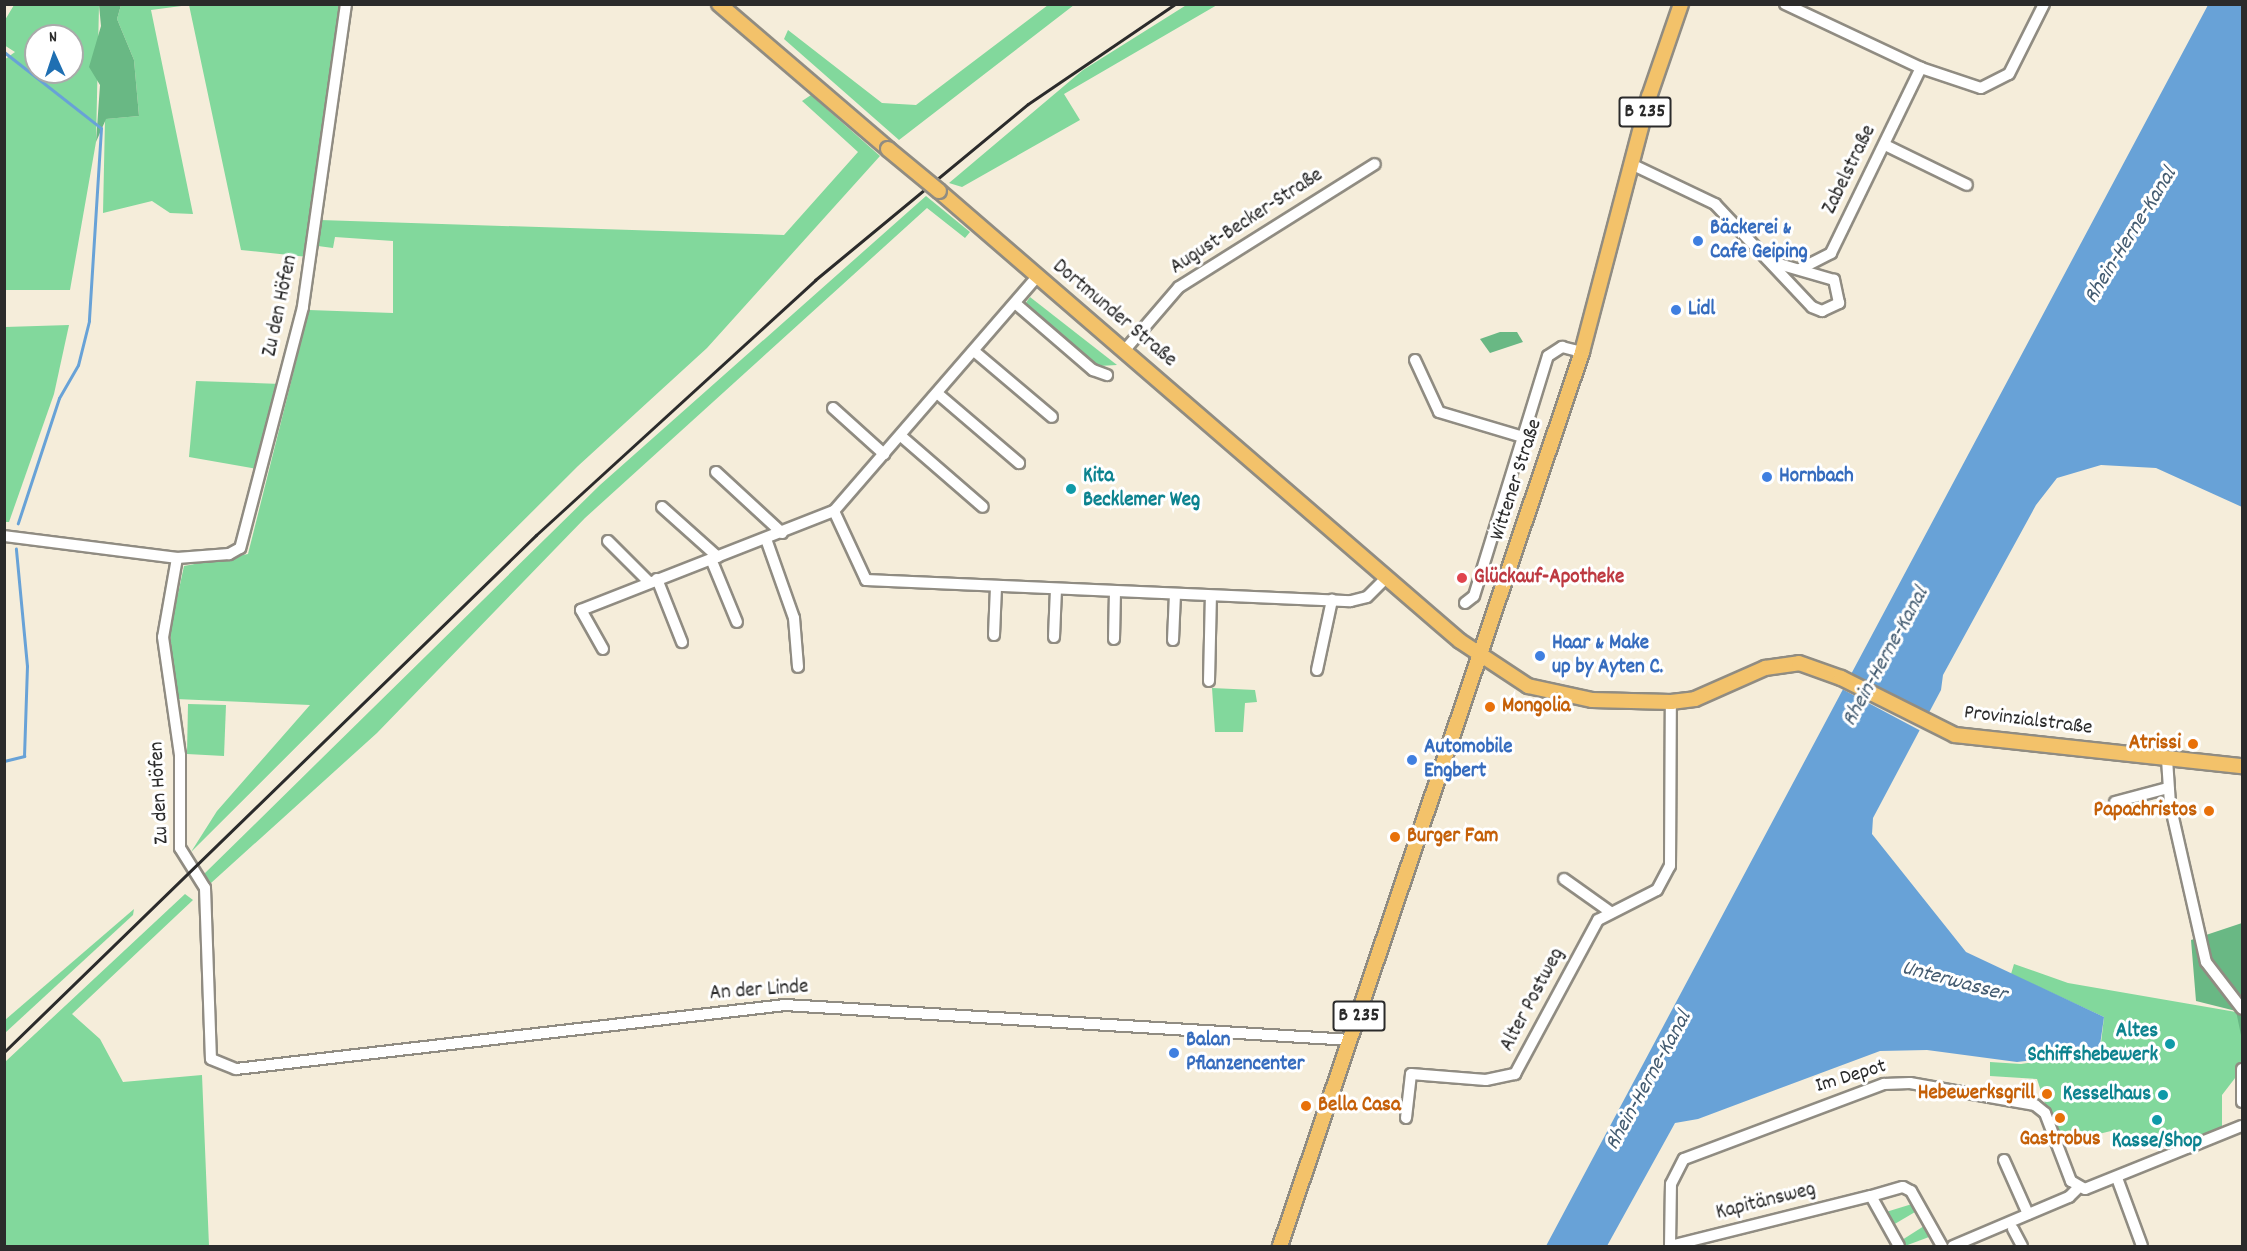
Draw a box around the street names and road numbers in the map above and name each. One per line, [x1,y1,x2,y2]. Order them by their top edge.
road number: B 235 [1618,95,1672,129]
street label: Zabelstraße [1818,121,1882,219]
street label: August-Becker-Straße [1166,163,1328,281]
street label: Zu den Höfen [258,253,304,359]
street label: Dortmunder Straße [1047,255,1181,373]
street label: Wittener Straße [1486,416,1548,544]
street label: Provinzialstraße [1962,701,2094,741]
street label: Zu den Höfen [145,741,175,845]
street label: Alter Postweg [1495,944,1571,1056]
street label: An der Linde [709,975,809,1007]
road number: B 235 [1332,999,1386,1033]
street label: Im Depot [1813,1054,1889,1100]
street label: Kapitänsweg [1714,1177,1818,1227]

